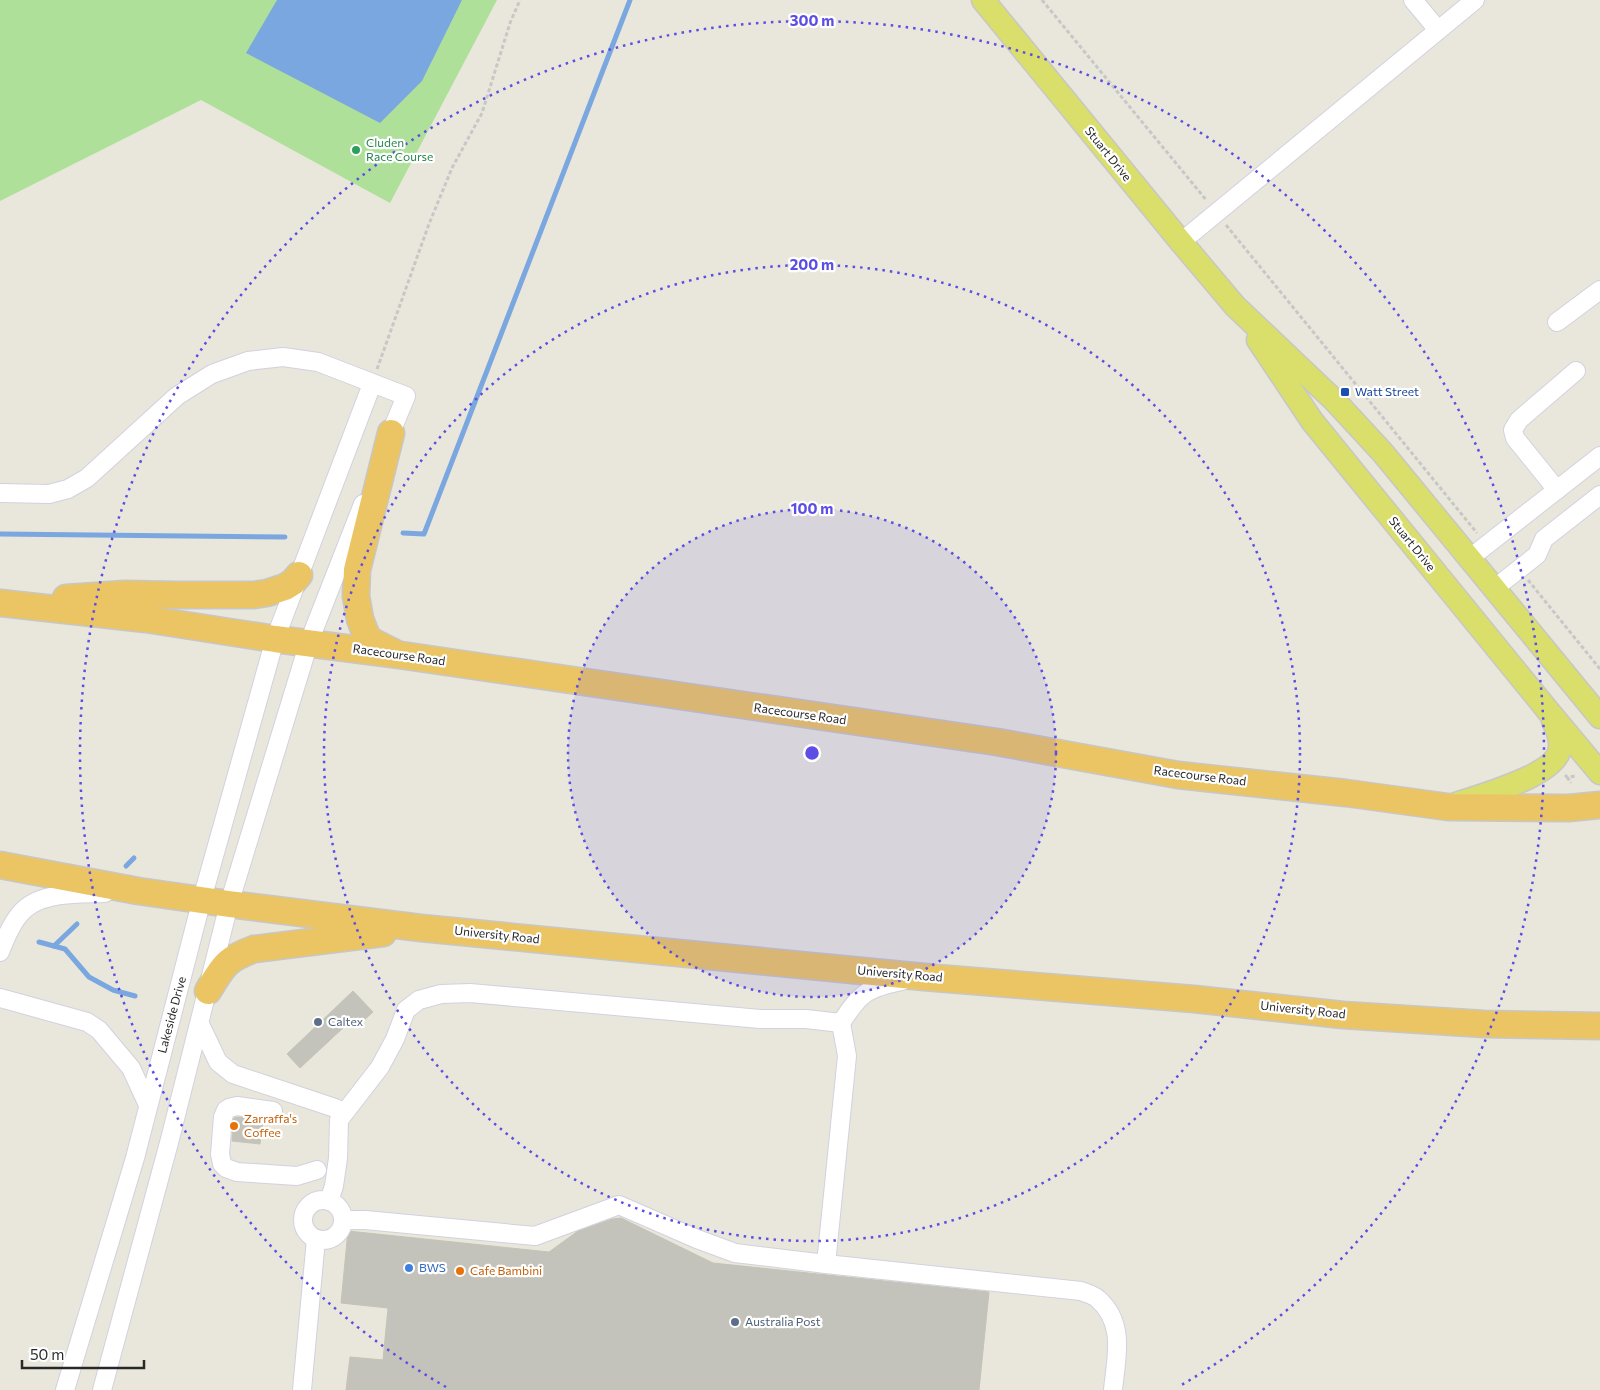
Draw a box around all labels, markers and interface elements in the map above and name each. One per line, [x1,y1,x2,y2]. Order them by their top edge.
text: 300 m [790,11,834,29]
street label: Stuart Drive [1083,123,1135,183]
place label: Cluden Race Course [366,135,433,163]
marker: Cluden Race Course [350,144,362,156]
text: 200 m [790,255,834,273]
place label: Watt Street [1355,384,1419,398]
marker: Watt Street [1339,386,1351,398]
text: 100 m [791,499,833,517]
street label: Stuart Drive [1387,513,1439,573]
street label: Racecourse Road [352,641,446,667]
street label: Racecourse Road [753,700,847,726]
centre of rings [803,744,821,762]
street label: Racecourse Road [1153,762,1247,788]
street label: University Road [454,923,540,945]
street label: University Road [857,962,943,984]
street label: Lakeside Drive [154,975,188,1055]
street label: University Road [1260,998,1346,1020]
place label: Caltex [328,1014,364,1028]
marker: Caltex [312,1016,324,1028]
place label: Zarraffa's Coffee [244,1111,297,1139]
marker: Zarraffa's Coffee [228,1120,240,1132]
place label: BWS [419,1260,446,1274]
marker: BWS [403,1262,415,1274]
place label: Cafe Bambini [470,1263,542,1277]
marker: Cafe Bambini [454,1265,466,1277]
place label: Australia Post [745,1314,821,1328]
marker: Australia Post [729,1316,741,1328]
scale bar [22,1338,145,1370]
text: 50 m [30,1345,64,1363]

